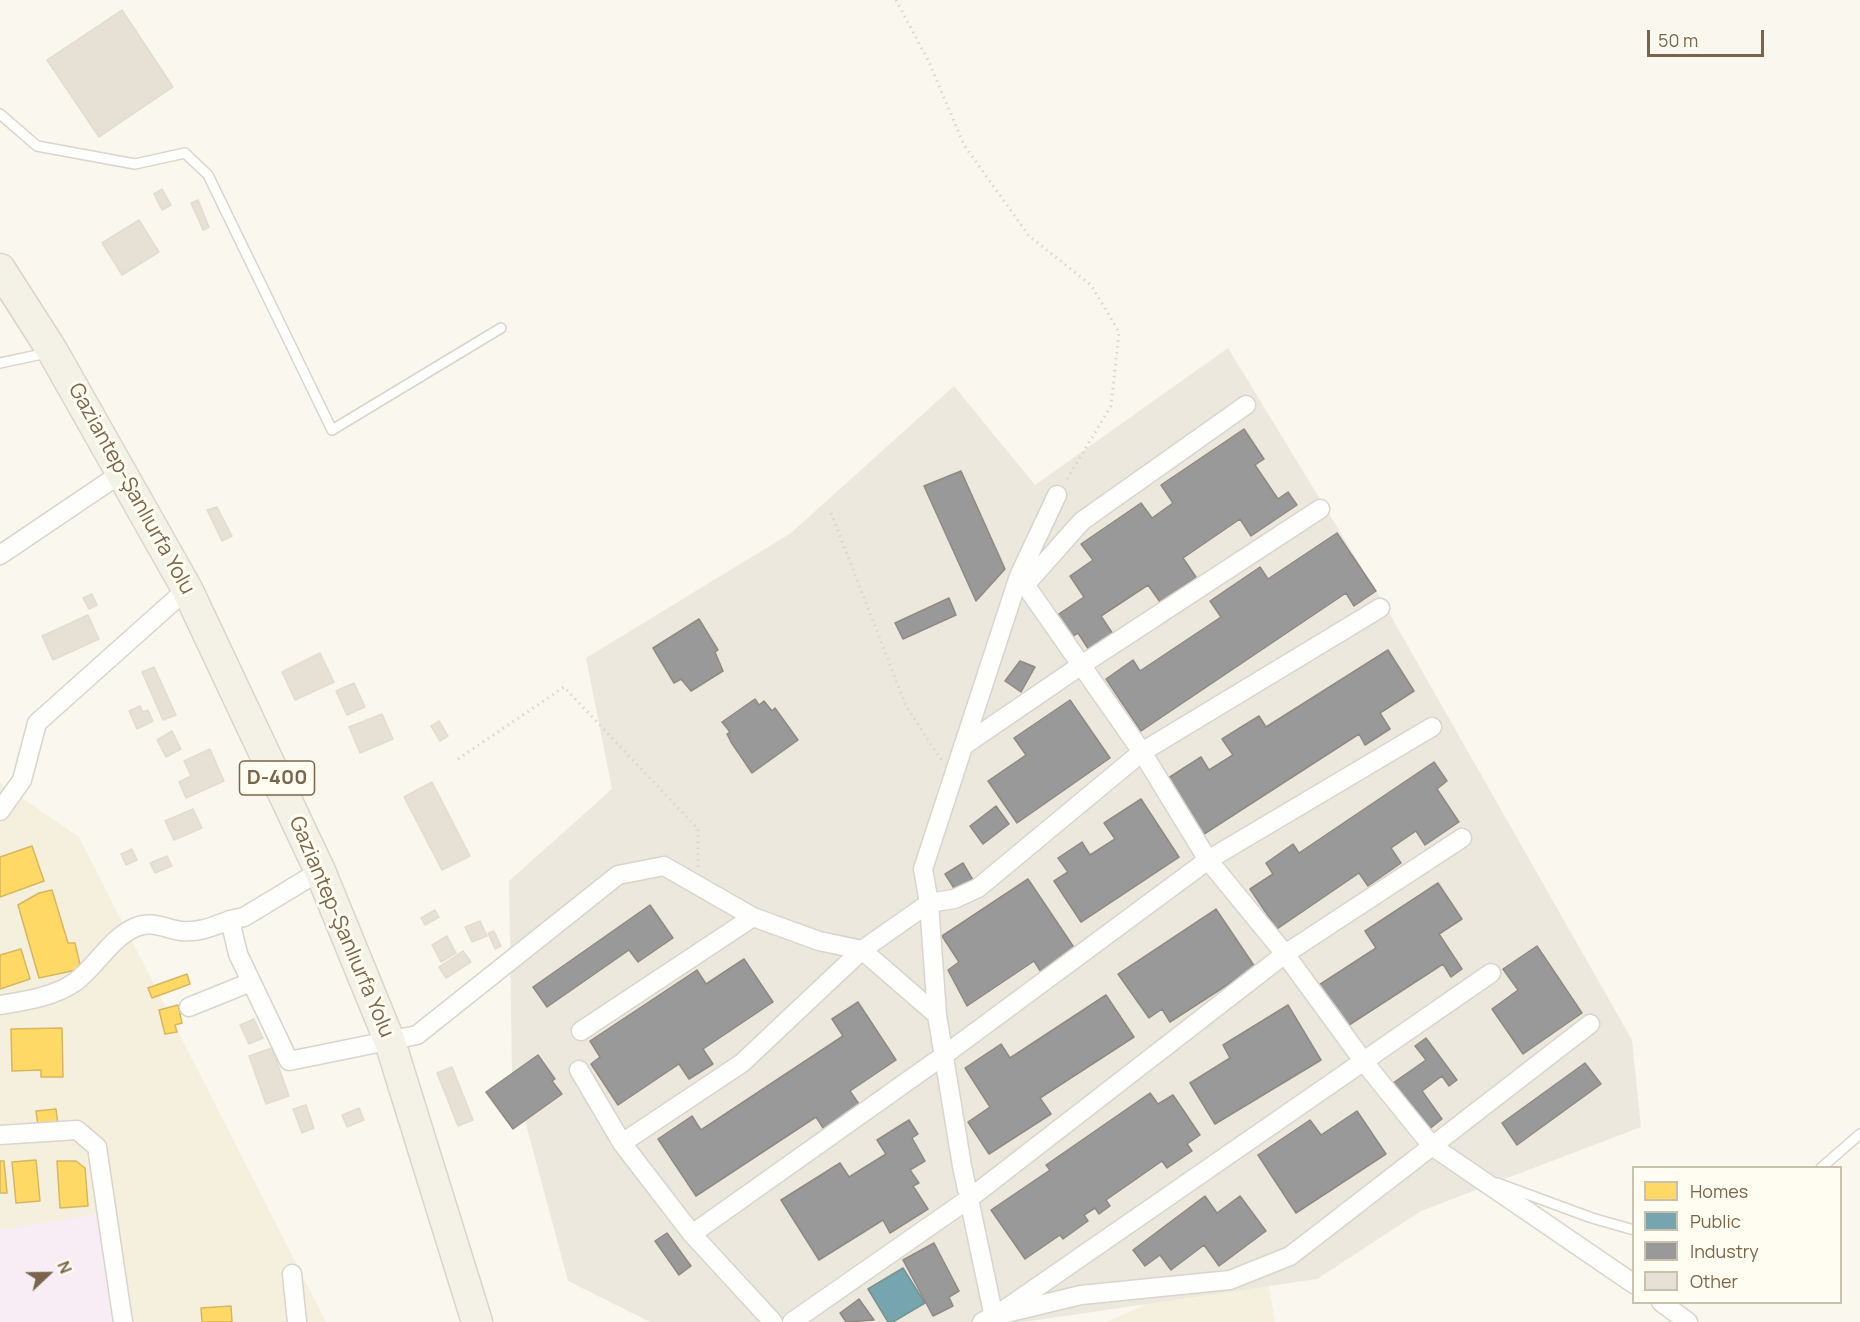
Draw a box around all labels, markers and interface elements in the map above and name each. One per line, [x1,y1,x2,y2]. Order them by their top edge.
scale bar [1650,18,1767,56]
text: 50 m [1658,28,1698,52]
street label: Gaziantep-Şanlıurfa Yolu [62,379,200,599]
road number: D-400 [240,761,314,795]
street label: Gaziantep-Şanlıurfa Yolu [283,813,399,1041]
legend [1632,1166,1842,1304]
text: Homes [1690,1179,1748,1203]
text: Public [1690,1209,1741,1233]
text: Industry [1690,1239,1759,1263]
north arrow [18,1244,78,1304]
text: N [52,1258,77,1277]
text: Other [1690,1269,1738,1293]

